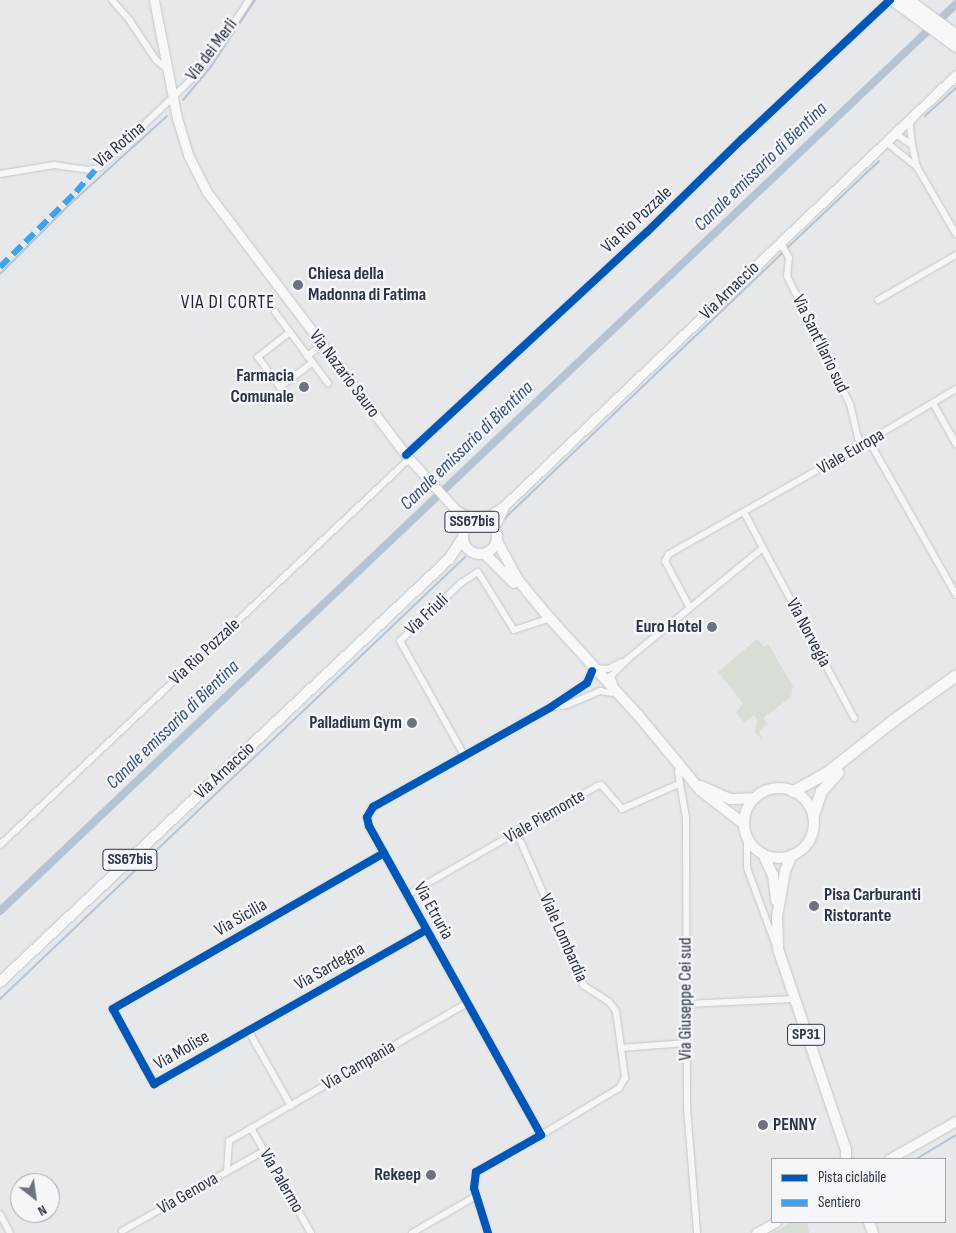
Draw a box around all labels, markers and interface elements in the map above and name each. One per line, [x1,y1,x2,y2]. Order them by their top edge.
street label: Via dei Merli [182,15,242,85]
water label: Canale emissario di Bientina [690,98,832,236]
street label: Via Rotina [90,117,150,173]
street label: Via Rio Pozzale [597,182,677,258]
street label: Via Arnaccio [696,257,764,325]
place label: Chiesa della Madonna di Fatima [308,264,426,306]
marker: Chiesa della Madonna di Fatima [292,279,304,291]
district label: VIA DI CORTE [179,292,277,314]
street label: Via Sant'Ilario sud [787,292,853,396]
street label: Via Nazario Sauro [304,326,384,422]
place label: Farmacia Comunale [231,366,294,408]
water label: Canale emissario di Bientina [396,377,538,515]
marker: Farmacia Comunale [298,381,310,393]
street label: Viale Europa [814,424,888,480]
road number: SS67bis [443,508,501,536]
street label: Via Friuli [401,590,453,640]
street label: Via Norvegia [781,595,835,671]
street label: Via Rio Pozzale [165,614,245,690]
place label: Euro Hotel [636,616,702,638]
marker: Euro Hotel [706,621,718,633]
water label: Canale emissario di Bientina [102,656,244,794]
place label: Palladium Gym [309,712,402,734]
marker: Palladium Gym [406,717,418,729]
street label: Via Arnaccio [190,738,260,804]
street label: Viale Piemonte [501,785,589,849]
road number: SS67bis [101,846,159,874]
street label: Via Etruria [408,879,458,943]
place label: Pisa Carburanti Ristorante [824,885,921,928]
street label: Viale Lombardia [534,891,592,985]
street label: Via Sicilia [211,894,271,942]
marker: Pisa Carburanti Ristorante [808,900,820,912]
street label: Via Giuseppe Cei sud [675,937,697,1061]
street label: Via Sardegna [291,938,369,996]
road number: SP31 [786,1022,826,1048]
street label: Via Molise [151,1027,213,1075]
street label: Via Campania [319,1037,399,1095]
place label: PENNY [773,1114,816,1136]
marker: PENNY [757,1119,769,1131]
street label: Via Palermo [254,1145,308,1217]
legend [771,1158,946,1223]
place label: Rekeep [374,1164,421,1186]
street label: Via Genova [154,1168,222,1220]
text: Pista ciclabile [818,1168,886,1187]
marker: Rekeep [425,1169,437,1181]
north arrow [10,1173,60,1223]
text: Sentiero [818,1193,861,1212]
text: N [35,1201,50,1220]

